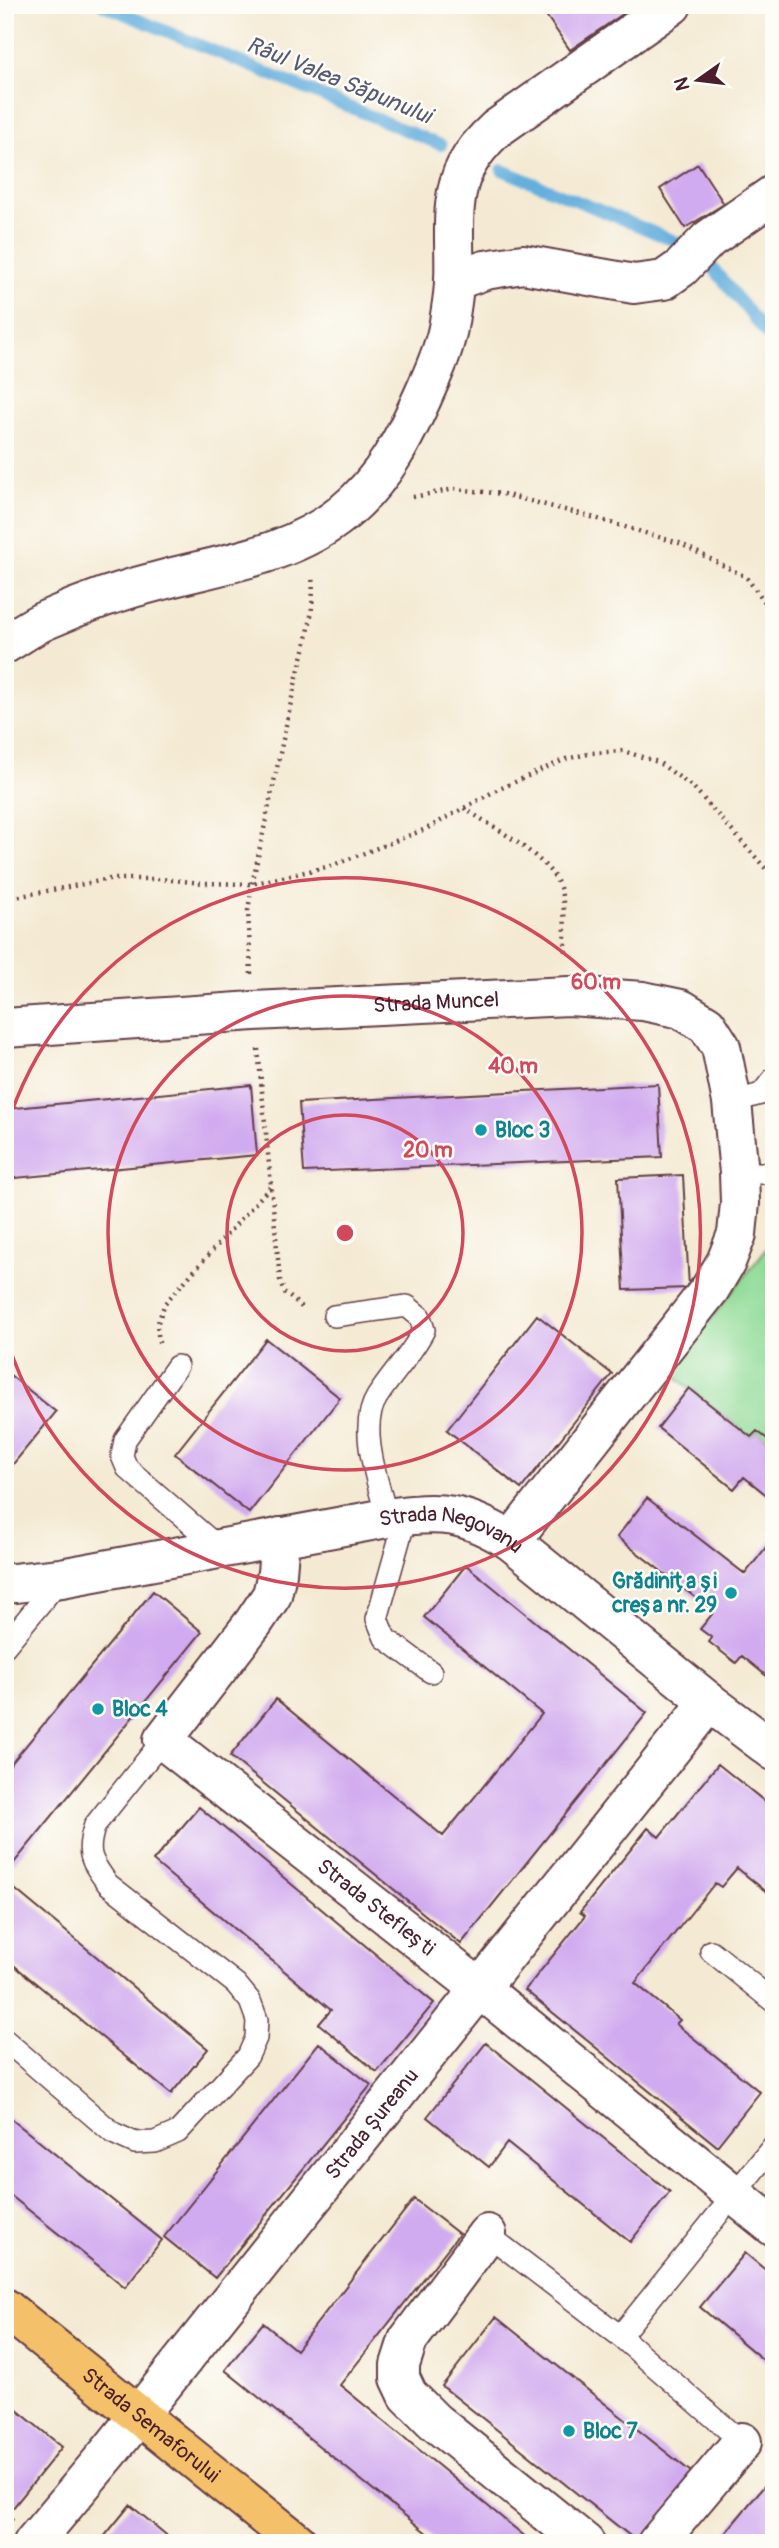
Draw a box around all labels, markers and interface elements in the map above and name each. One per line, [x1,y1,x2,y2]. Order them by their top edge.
water label: Râul Valea Săpunului [242,30,439,132]
north arrow [664,46,734,116]
text: N [669,75,696,93]
text: 60 m [571,969,621,996]
street label: Strada Muncel [373,986,500,1019]
text: 40 m [488,1053,538,1080]
place label: Bloc 3 [495,1117,550,1144]
marker: Bloc 3 [473,1122,489,1138]
text: 20 m [403,1137,453,1164]
centre of rings [333,1221,357,1245]
street label: Strada Negovanu [377,1500,529,1559]
place label: Grădinița și creșa nr. 29 [611,1568,717,1619]
marker: Grădinița și creșa nr. 29 [723,1585,739,1601]
place label: Bloc 4 [112,1696,168,1723]
marker: Bloc 4 [90,1701,106,1717]
street label: Strada Steflești [312,1853,441,1962]
street label: Strada Șureanu [319,2063,424,2185]
street label: Strada Semaforului [76,2361,226,2489]
place label: Bloc 7 [583,2418,638,2445]
marker: Bloc 7 [561,2423,577,2439]

